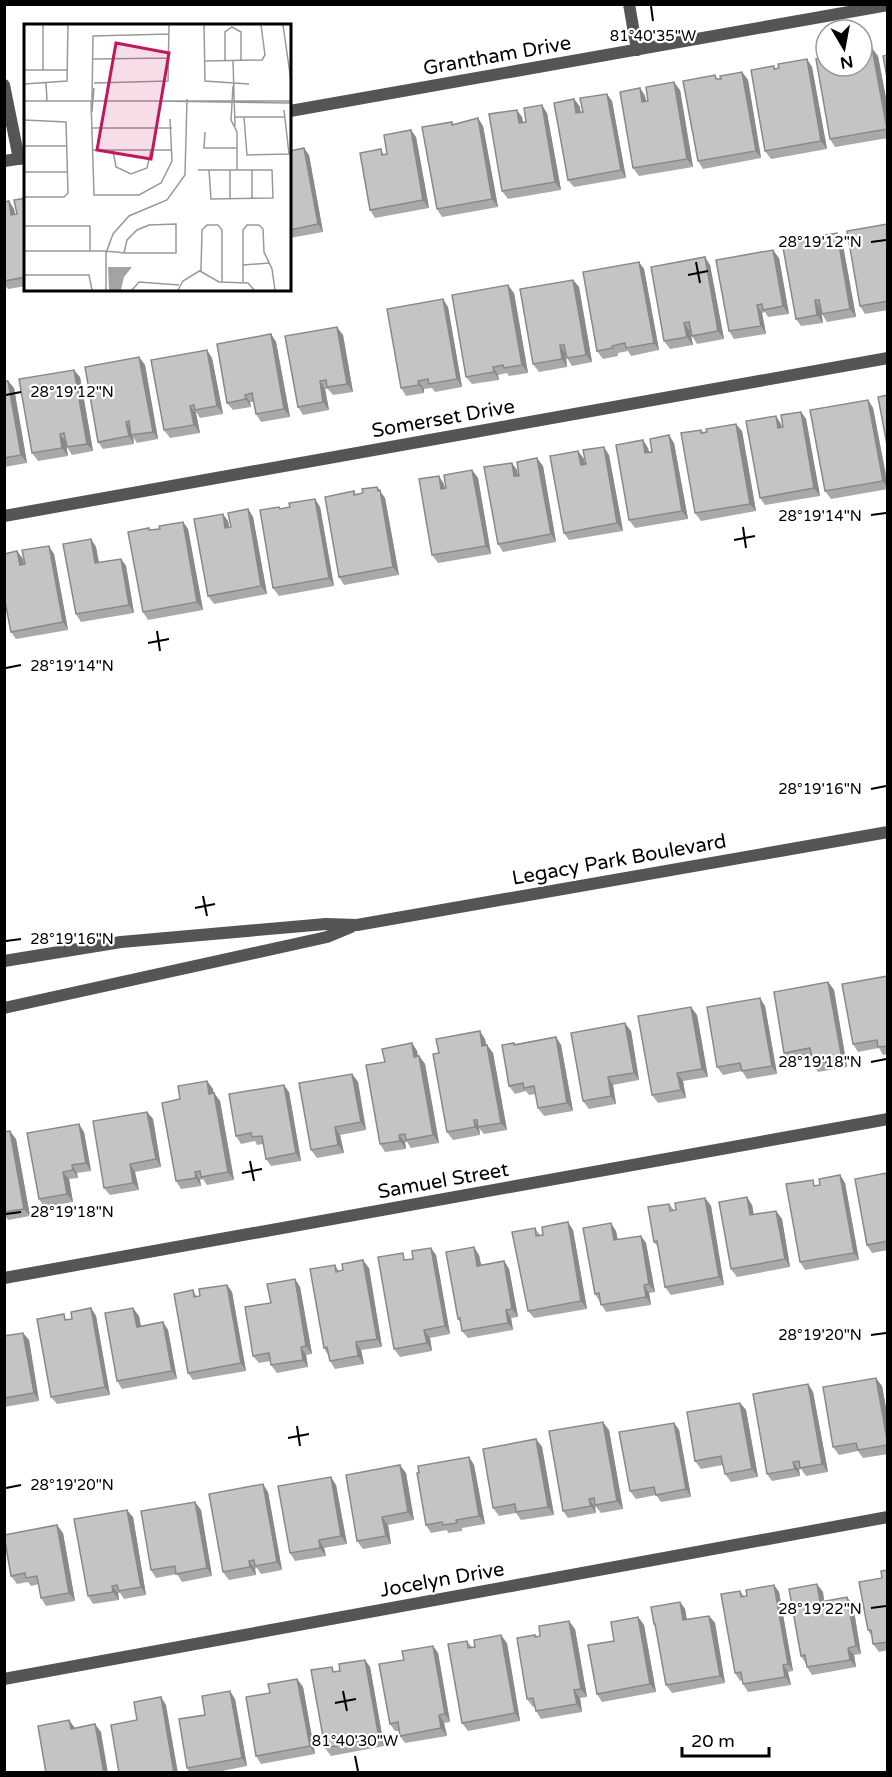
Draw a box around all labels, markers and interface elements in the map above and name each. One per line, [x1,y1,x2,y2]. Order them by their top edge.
north arrow [814,18,874,78]
inset map [24,24,291,291]
text: 81°40'35"W [610,27,696,45]
street label: Grantham Drive [421,31,573,81]
text: N [838,51,854,73]
text: 28°19'12"N [778,233,862,251]
text: 28°19'12"N [30,383,114,401]
street label: Somerset Drive [370,395,517,443]
text: 28°19'14"N [778,507,862,525]
text: 28°19'14"N [30,657,114,675]
text: 28°19'16"N [778,780,862,798]
street label: Legacy Park Boulevard [510,829,728,891]
text: 28°19'16"N [30,930,114,948]
text: 28°19'18"N [778,1053,862,1071]
street label: Samuel Street [376,1158,511,1204]
text: 28°19'18"N [30,1203,114,1221]
text: 28°19'20"N [778,1326,862,1344]
text: 28°19'20"N [30,1476,114,1494]
street label: Jocelyn Drive [378,1557,506,1603]
text: 28°19'22"N [778,1600,862,1618]
scale bar [682,1720,769,1758]
text: 20 m [691,1730,735,1752]
text: 81°40'30"W [312,1732,398,1750]

